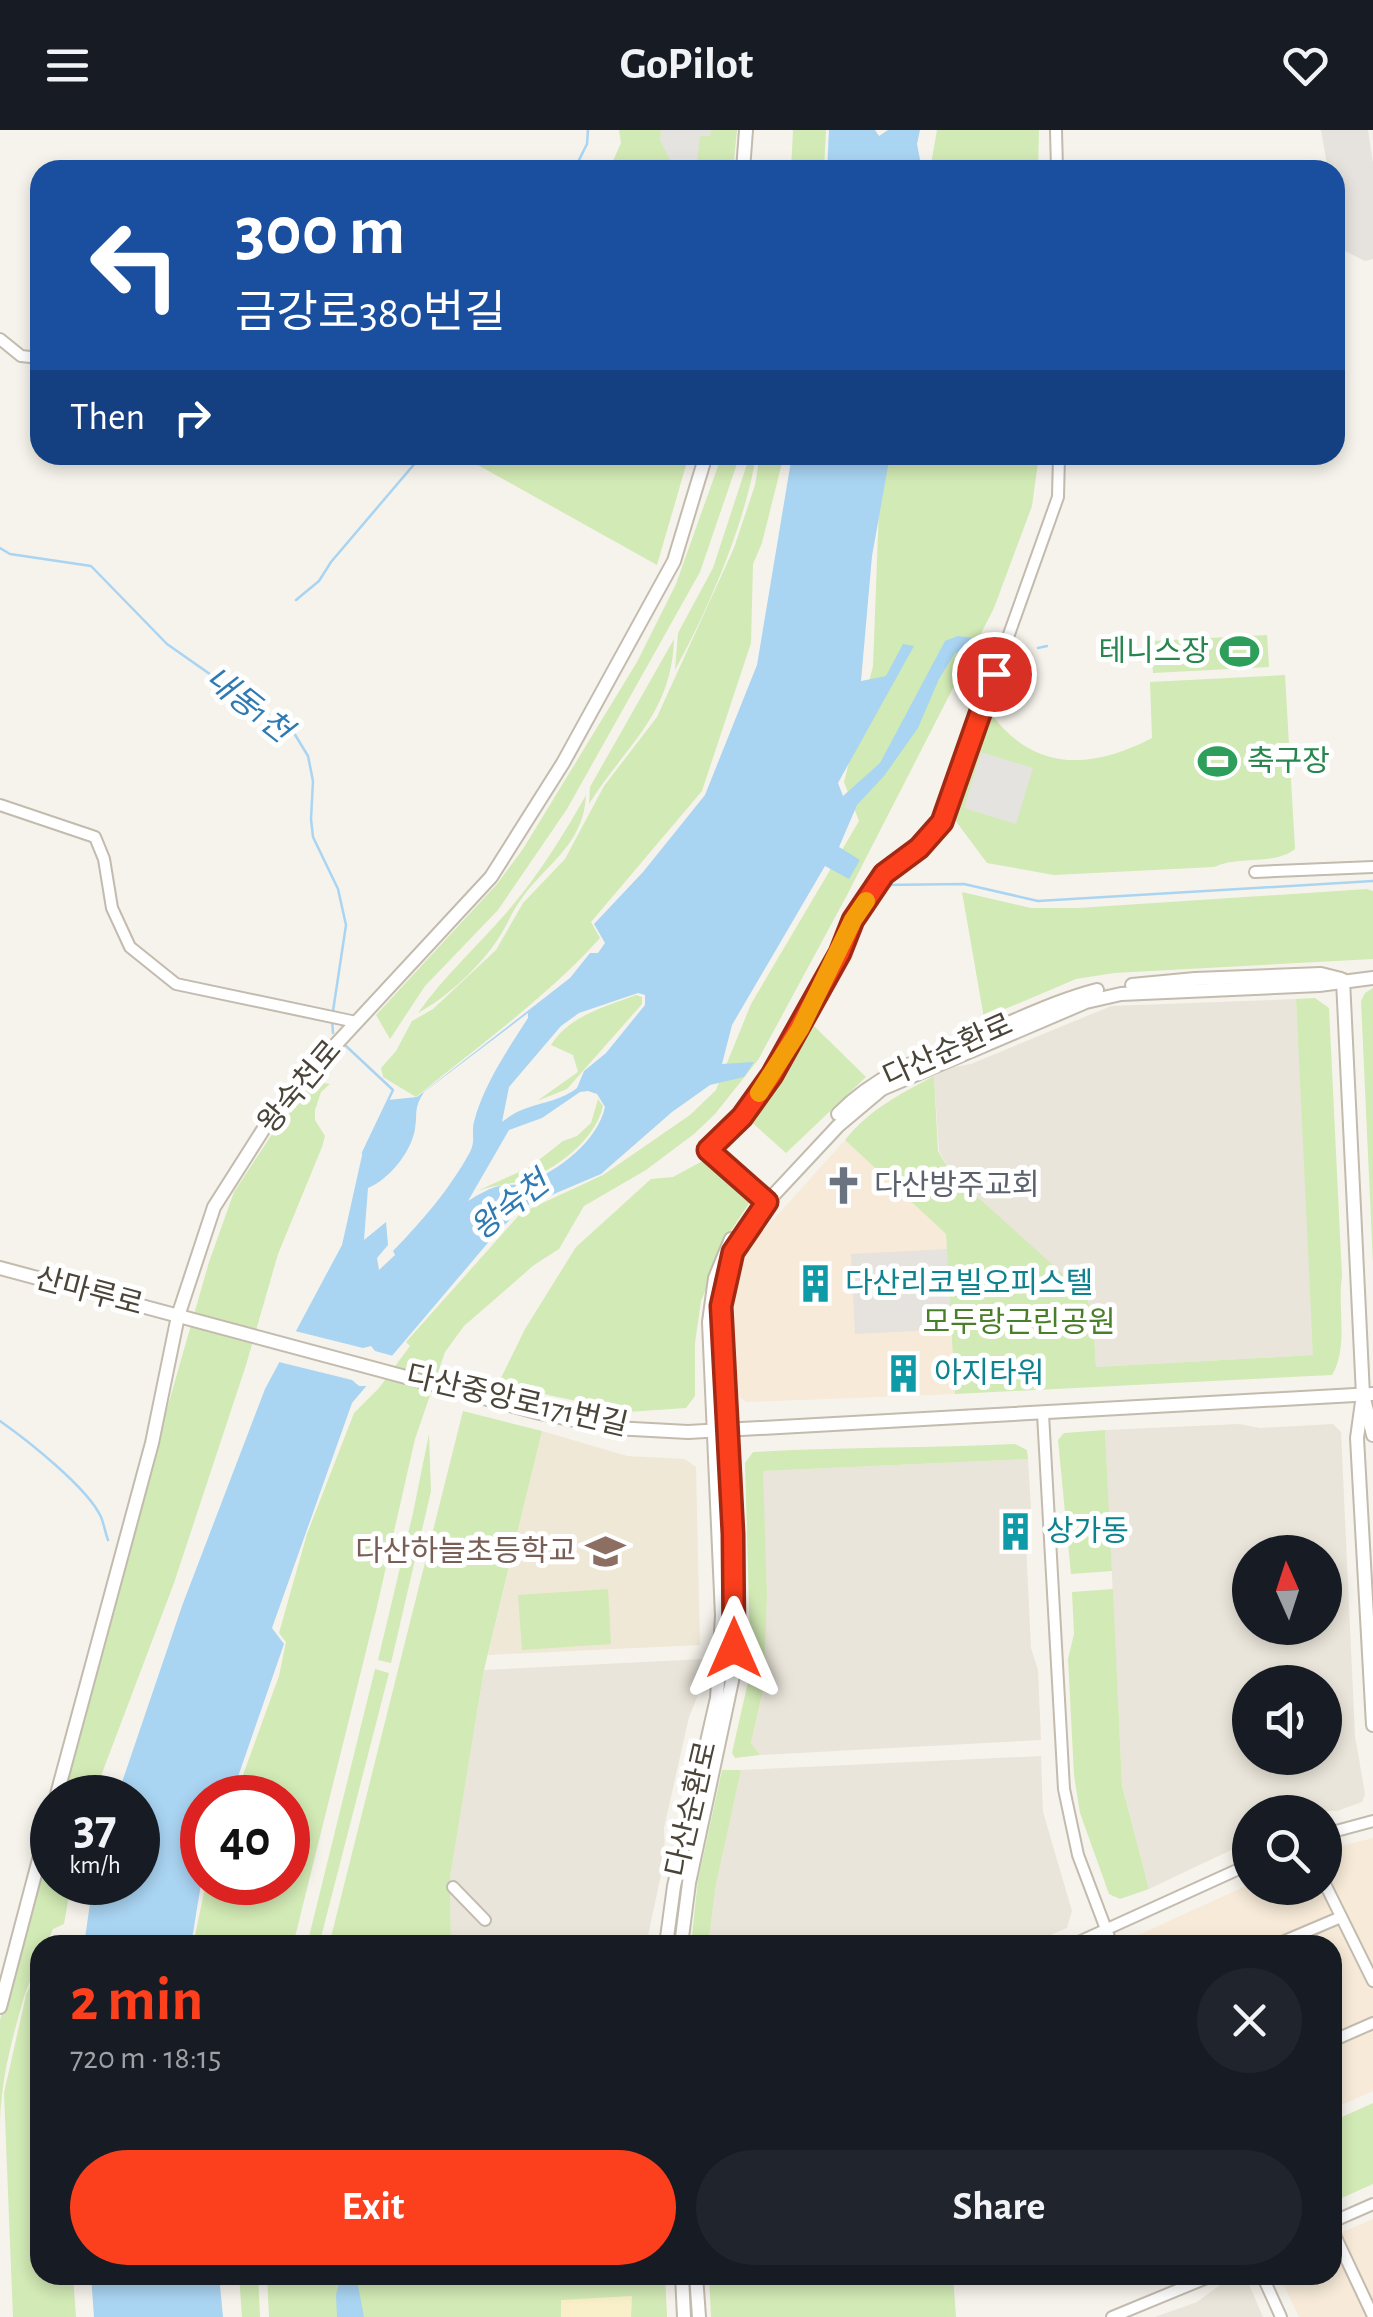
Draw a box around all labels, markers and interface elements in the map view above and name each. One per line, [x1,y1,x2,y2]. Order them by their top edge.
icon: menu [40,38,95,93]
icon: heart [1278,38,1333,93]
text: GoPilot [620,42,753,87]
text: 300 m [235,197,405,267]
icon: left [70,200,200,330]
text: 금강로380번길 [235,291,506,336]
icon: right [165,390,220,445]
text: Then [70,399,145,437]
sports icon: 테니스장 [1218,631,1260,673]
pin [952,632,1037,717]
place label: 테니스장 [1099,635,1209,667]
icon: arrive [967,647,1022,702]
water label: 내동1천 [199,661,300,750]
sports icon: 축구장 [1196,741,1238,783]
place label: 축구장 [1247,746,1330,777]
street label: 다산순환로 [878,1008,1017,1093]
street label: 왕숙천로 [252,1034,347,1139]
water label: 왕숙천 [465,1163,557,1246]
church icon: 다산방주교회 [823,1165,865,1207]
place label: 다산방주교회 [874,1169,1040,1201]
street label: 산마루로 [32,1262,146,1321]
building icon: 다산리코빌오피스텔 [794,1263,836,1305]
place label: 다산리코빌오피스텔 [845,1267,1093,1299]
park label: 모두랑근린공원 [922,1307,1116,1338]
building icon: 아지타워 [883,1353,925,1395]
place label: 아지타워 [934,1357,1044,1389]
street label: 다산중앙로171번길 [403,1360,631,1441]
building icon: 상가동 [995,1511,1037,1553]
place label: 상가동 [1046,1516,1129,1547]
school or university icon: 다산하늘초등학교 [585,1531,627,1573]
place label: 다산하늘초등학교 [355,1535,576,1567]
north arrow [1232,1535,1342,1645]
map controls [1232,1535,1342,1905]
position arrow [682,1596,786,1700]
button: sound [1232,1665,1342,1775]
street label: 다산순환로 [661,1738,722,1880]
speed limit sign: 40 [180,1775,310,1905]
button: search [1232,1795,1342,1905]
text: 37 [73,1803,117,1853]
text: km/h [69,1853,121,1878]
button: close [1197,1968,1302,2073]
text: 2 min [70,1971,203,2031]
text: 720 m · 18:15 [70,2042,221,2074]
button: Exit [70,2150,676,2265]
button: Share [696,2150,1302,2265]

